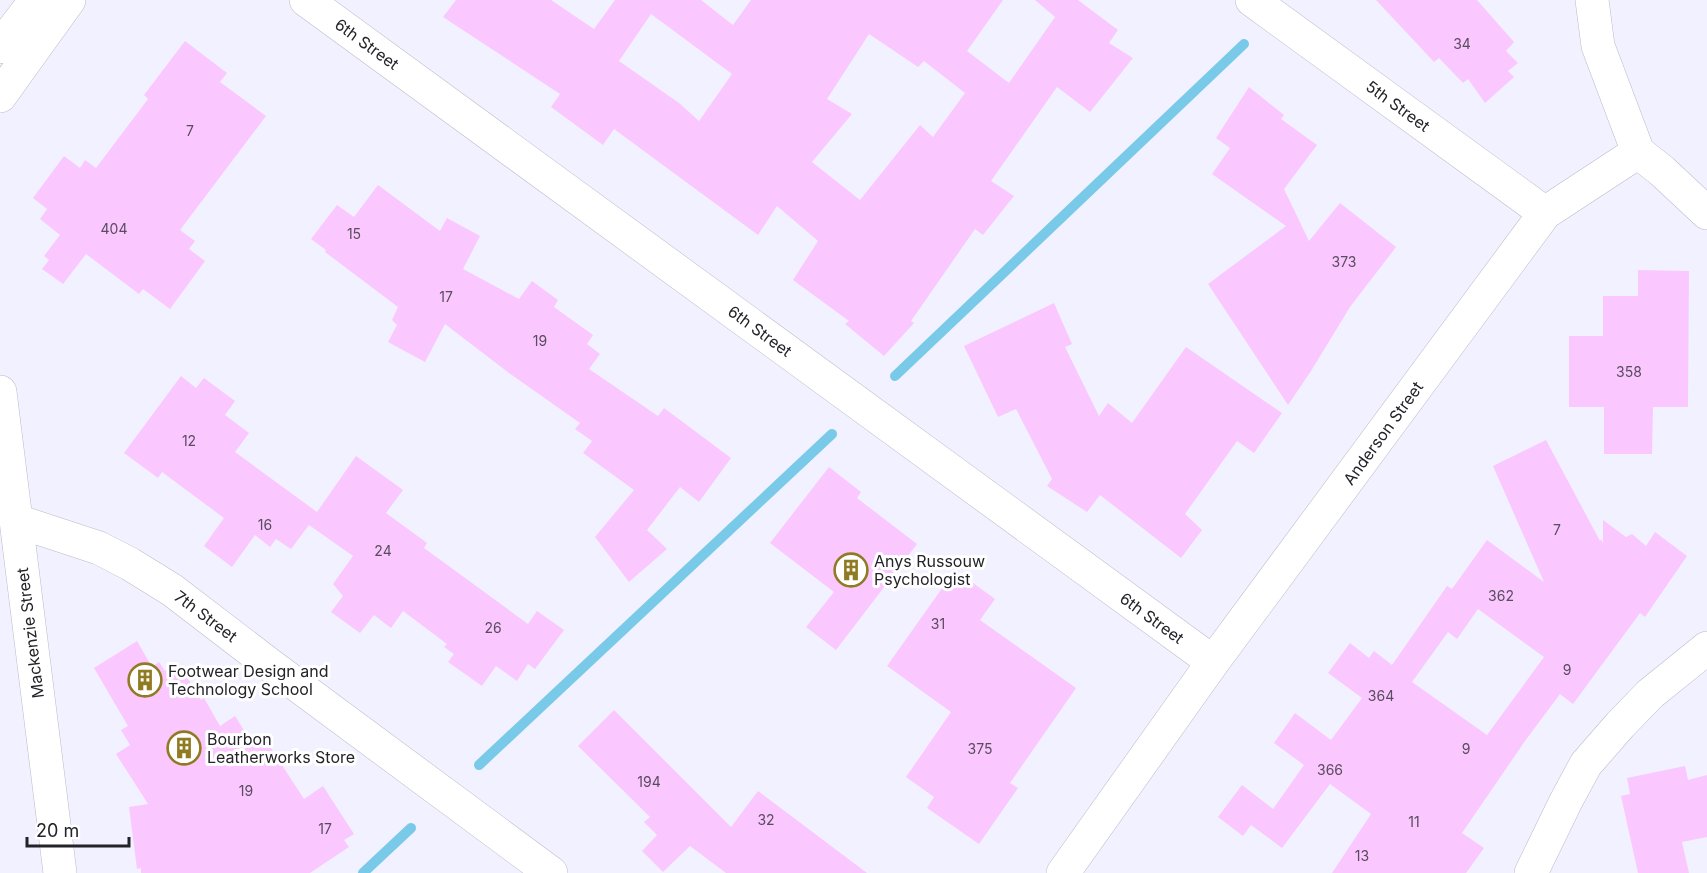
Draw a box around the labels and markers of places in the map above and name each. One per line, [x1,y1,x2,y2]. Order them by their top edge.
place label: Anys Russouw Psychologist [874,551,985,589]
building icon: Anys Russouw Psychologist [833,552,869,588]
place label: Footwear Design and Technology School [168,661,328,699]
building icon: Footwear Design and Technology School [127,662,163,698]
place label: Bourbon Leatherworks Store [207,729,355,767]
building icon: Bourbon Leatherworks Store [166,730,202,766]

